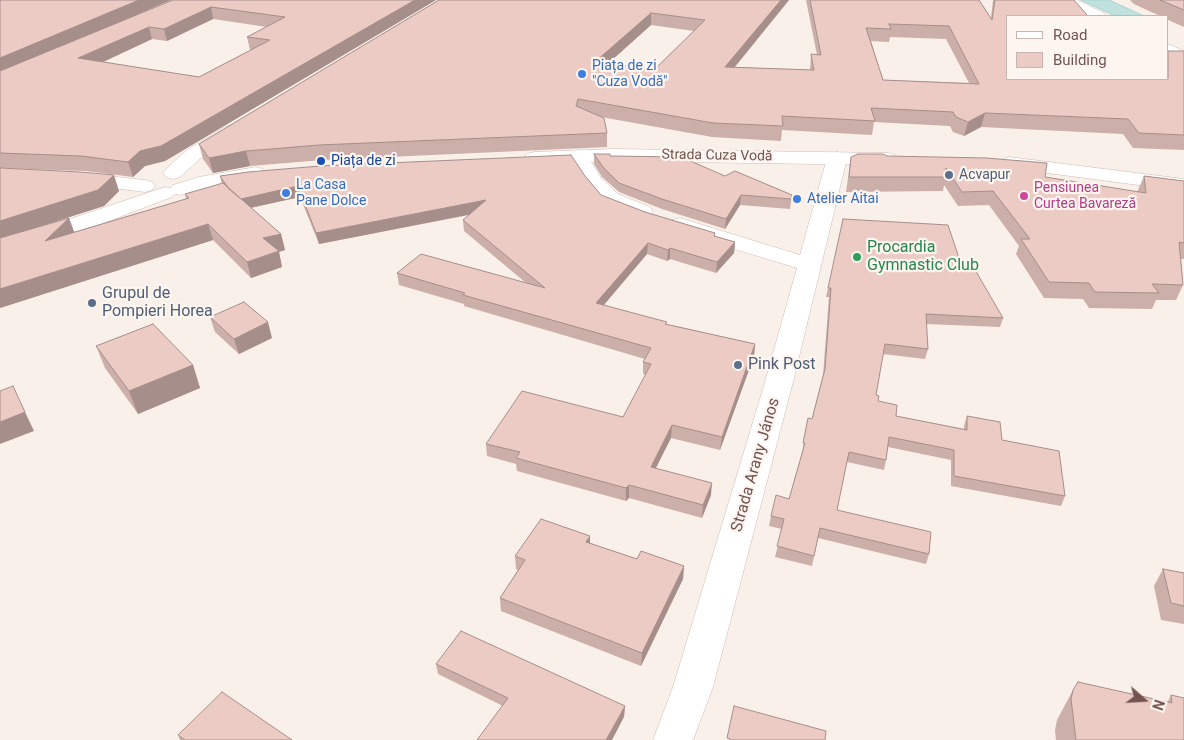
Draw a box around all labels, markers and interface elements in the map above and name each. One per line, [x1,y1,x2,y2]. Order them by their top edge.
legend [1006,15,1169,80]
text: Road [1053,26,1087,44]
text: Building [1053,51,1107,69]
place label: Piața de zi "Cuza Vodă" [592,58,667,90]
marker: Piața de zi "Cuza Vodă" [576,68,588,80]
street label: Strada Cuza Vodă [661,147,773,165]
place label: Piața de zi [331,153,396,169]
marker: Piața de zi [315,155,327,167]
place label: Acvapur [959,167,1010,183]
marker: Acvapur [943,169,955,181]
place label: La Casa Pane Dolce [296,177,366,210]
place label: Pensiunea Curtea Bavareză [1034,180,1136,212]
marker: La Casa Pane Dolce [280,187,292,199]
marker: Pensiunea Curtea Bavareză [1018,190,1030,202]
place label: Atelier Aitai [807,191,879,207]
marker: Atelier Aitai [791,193,803,205]
place label: Procardia Gymnastic Club [867,238,979,276]
marker: Procardia Gymnastic Club [851,251,863,263]
place label: Grupul de Pompieri Horea [102,284,213,322]
marker: Grupul de Pompieri Horea [86,297,98,309]
place label: Pink Post [748,355,816,375]
marker: Pink Post [732,359,744,371]
street label: Strada Arany János [728,396,784,534]
north arrow [1119,675,1169,725]
text: N [1149,698,1167,712]

